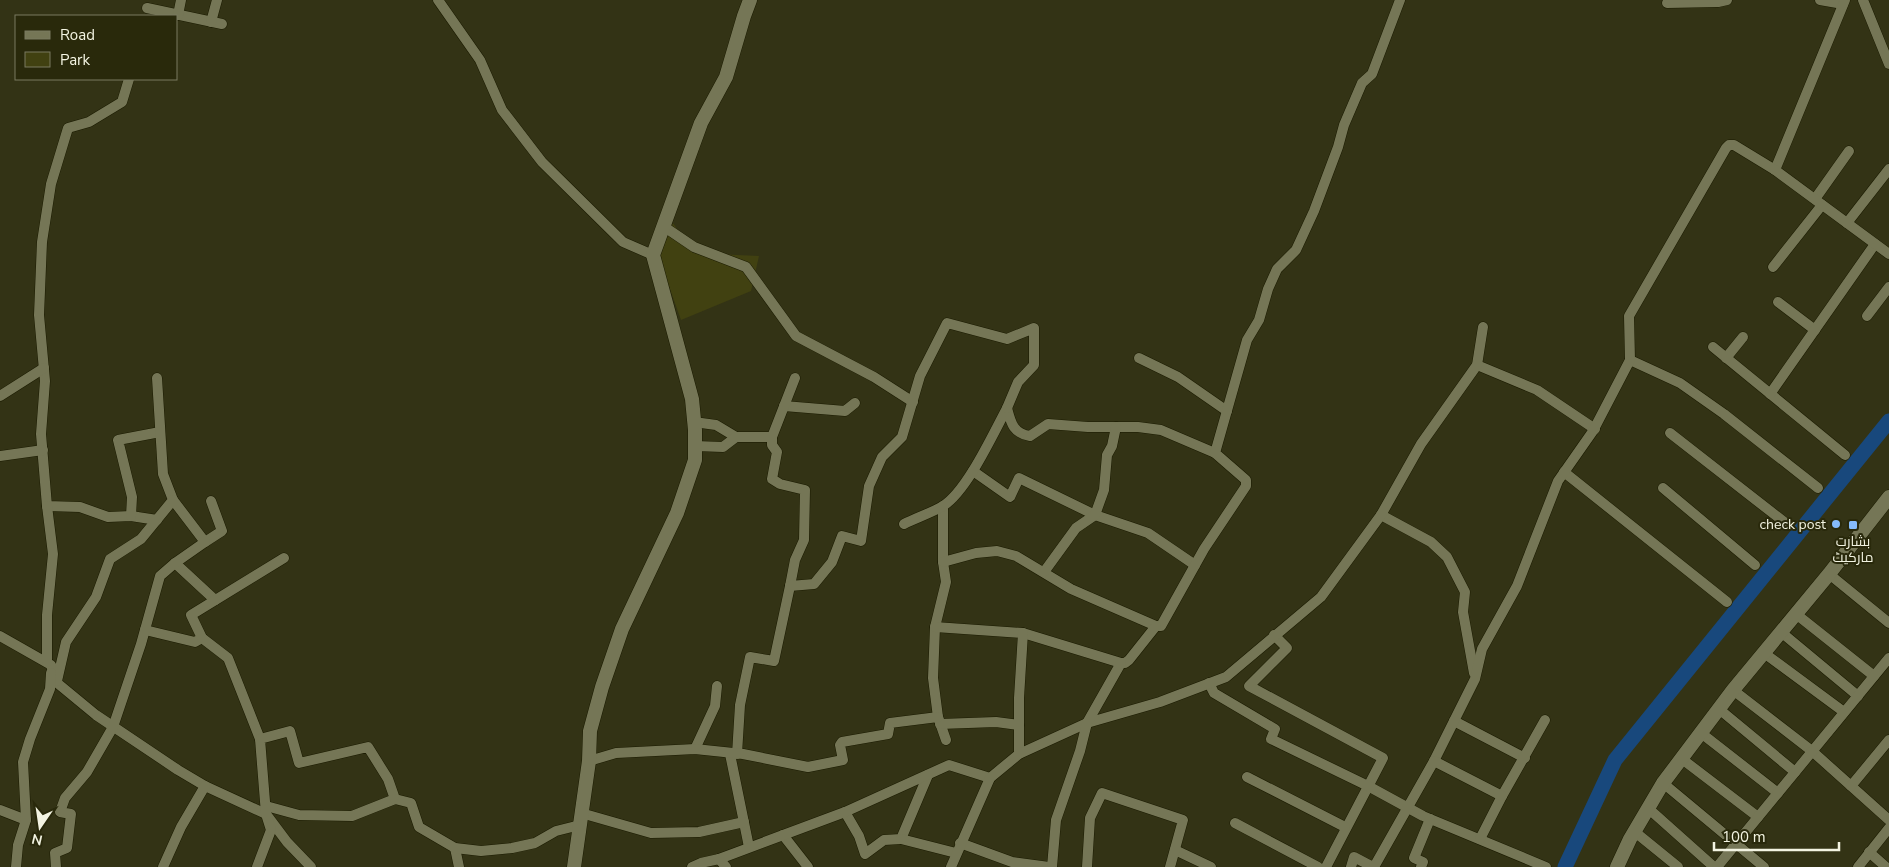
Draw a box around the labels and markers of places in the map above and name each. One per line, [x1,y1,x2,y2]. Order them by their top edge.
place label: check post [1760,515,1826,534]
marker: check post [1830,518,1842,530]
marker: بشارت مارکیٹ [1847,519,1859,531]
place label: بشارت مارکیٹ [1832,532,1874,567]

